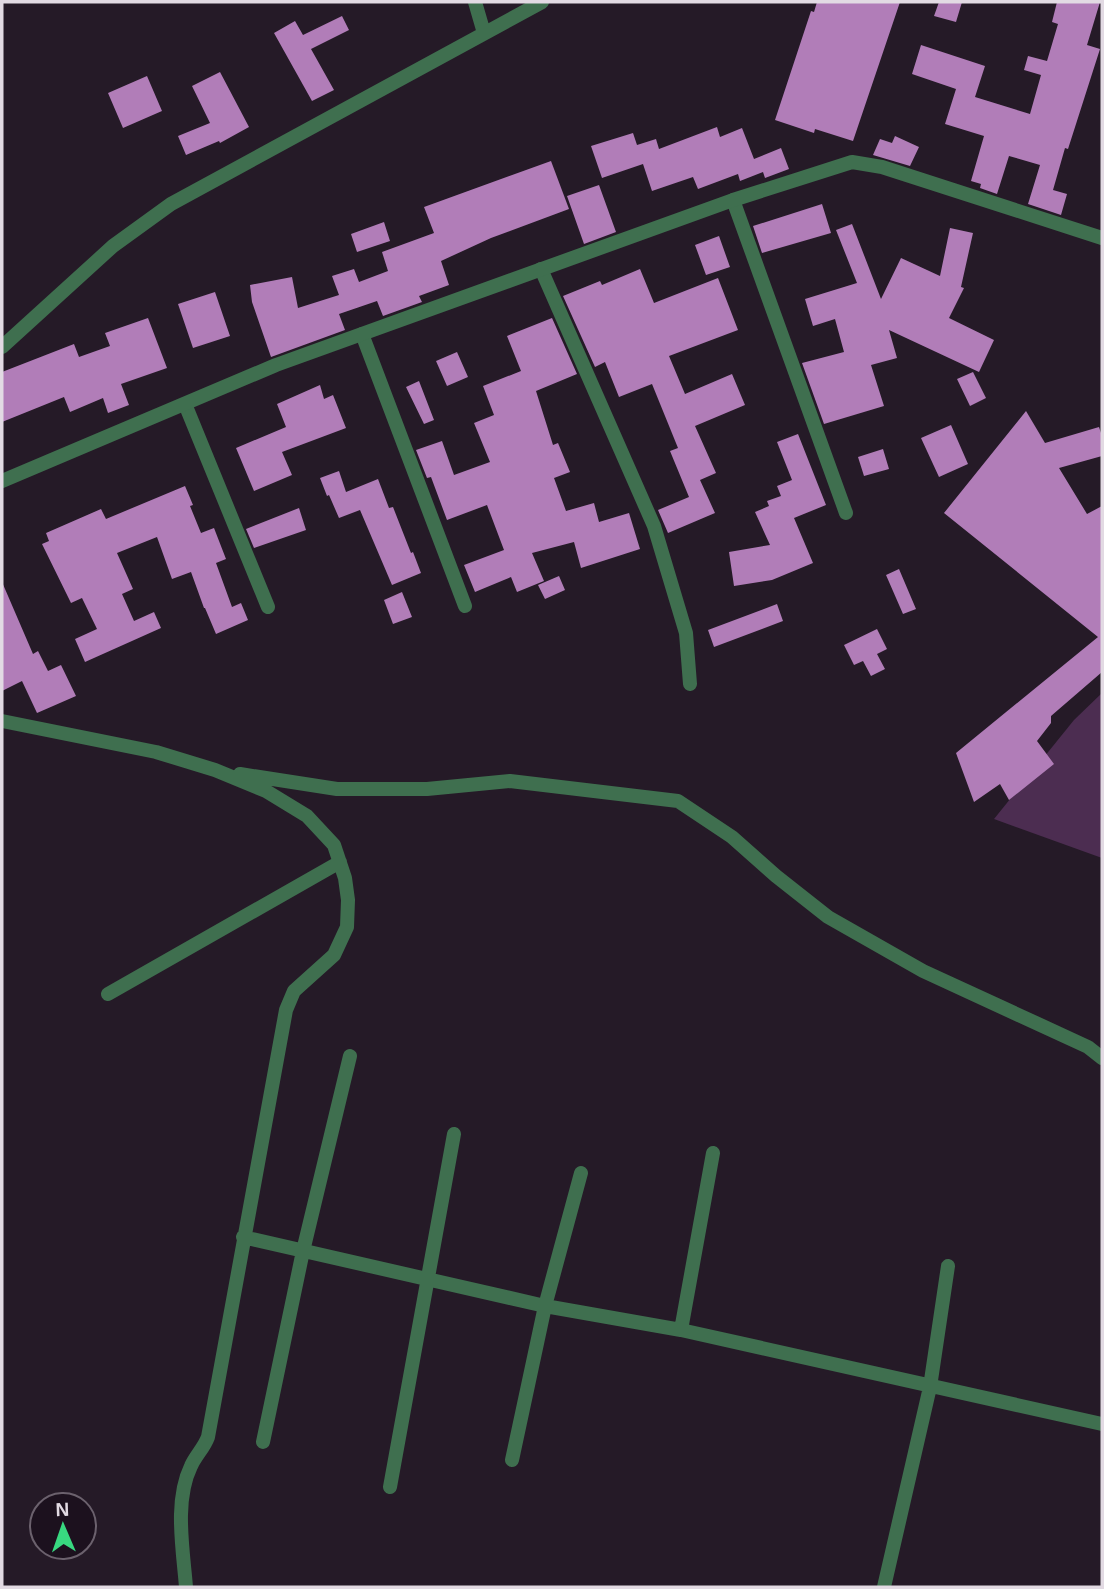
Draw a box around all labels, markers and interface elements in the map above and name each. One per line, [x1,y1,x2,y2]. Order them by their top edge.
north arrow [28,1491,98,1561]
text: N [55,1499,70,1520]

